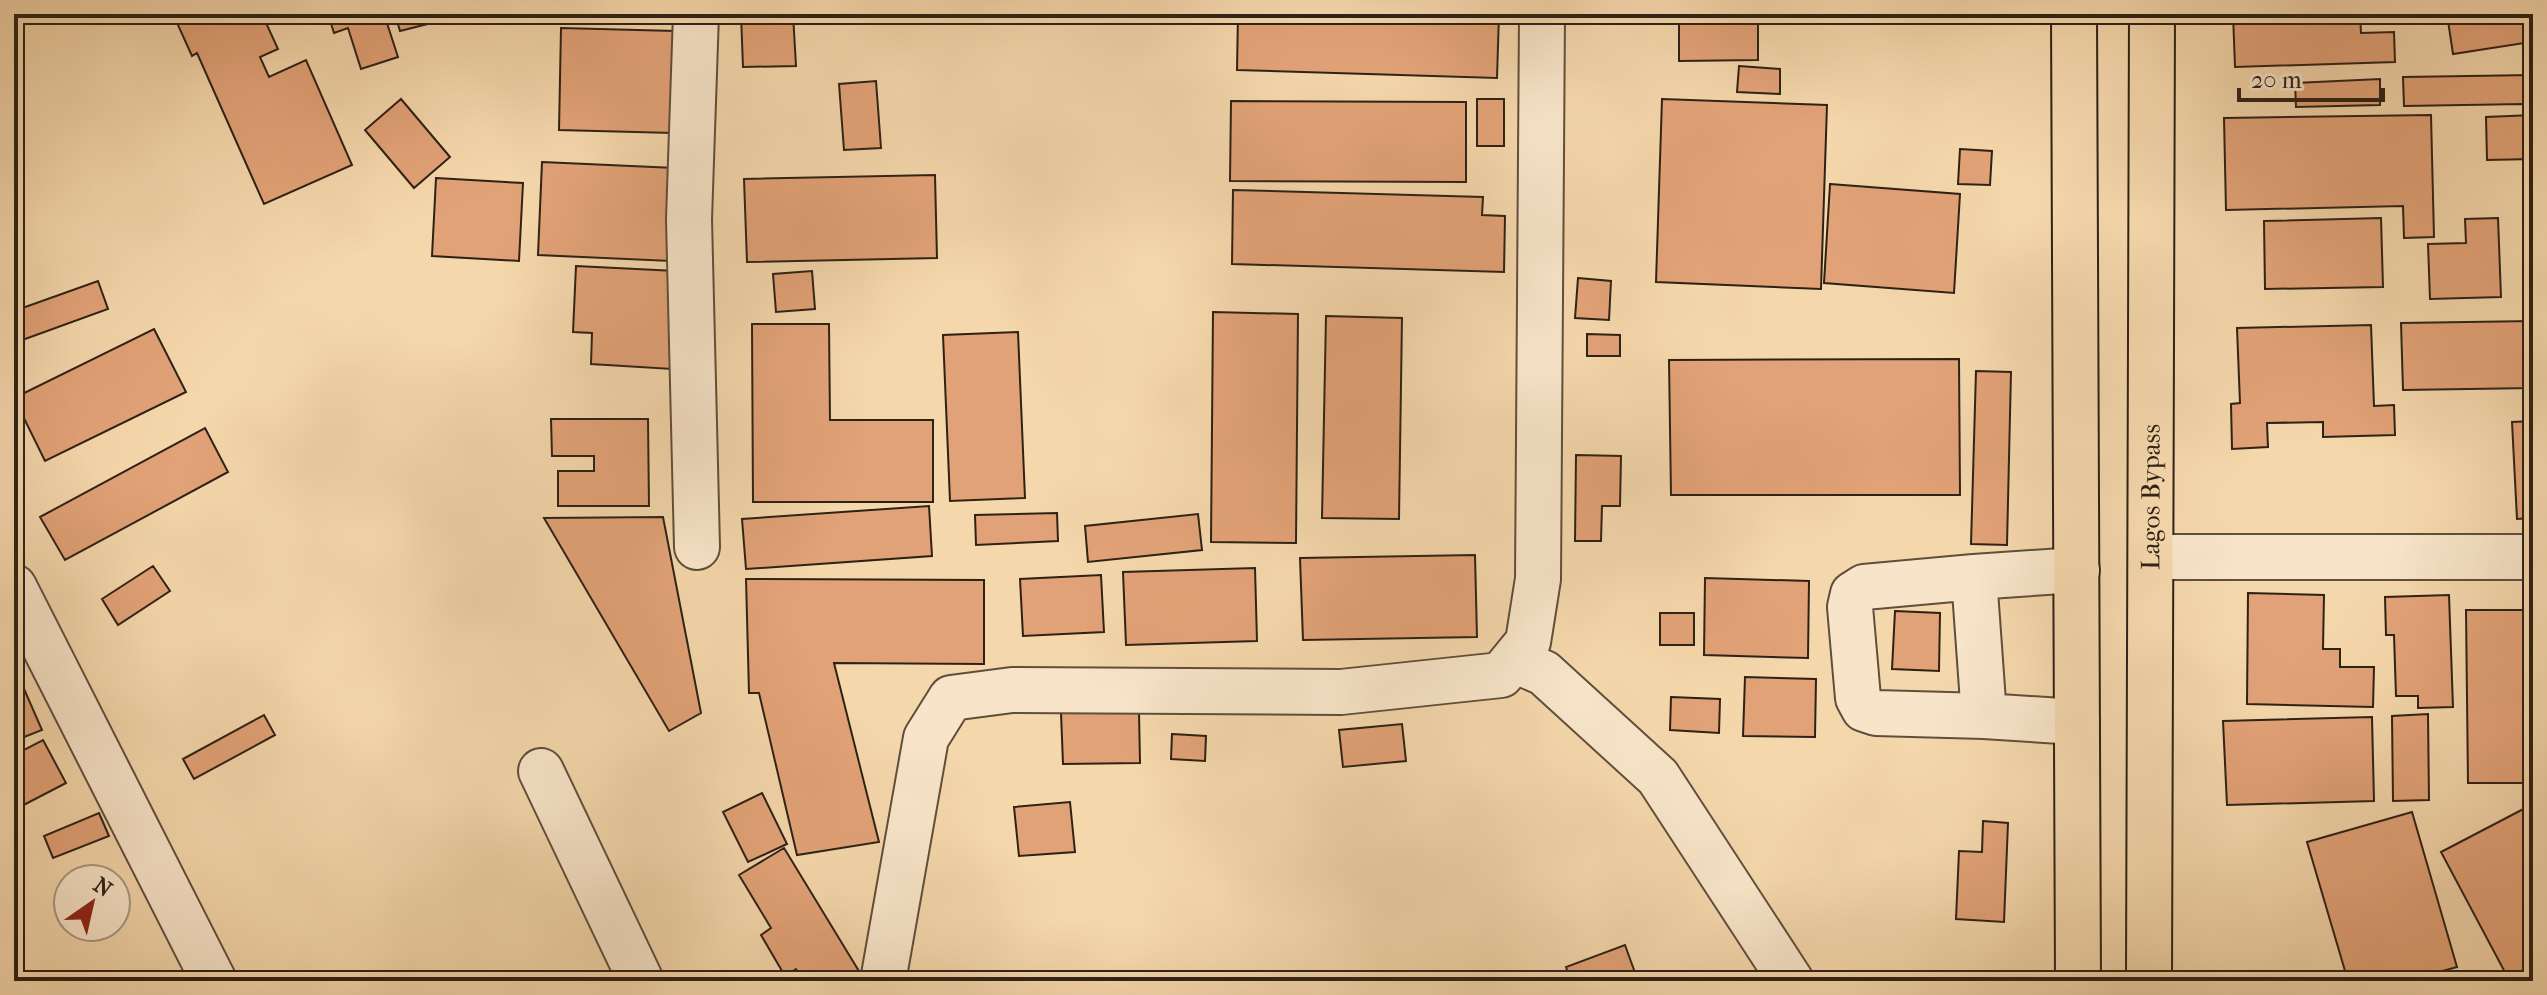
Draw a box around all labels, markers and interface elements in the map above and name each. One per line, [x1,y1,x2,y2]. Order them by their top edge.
scale bar [2239,52,2383,102]
text: 20 m [2251,66,2302,94]
street label: Lagos Bypass [2135,424,2167,570]
north arrow [52,863,132,943]
text: N [88,872,117,903]

